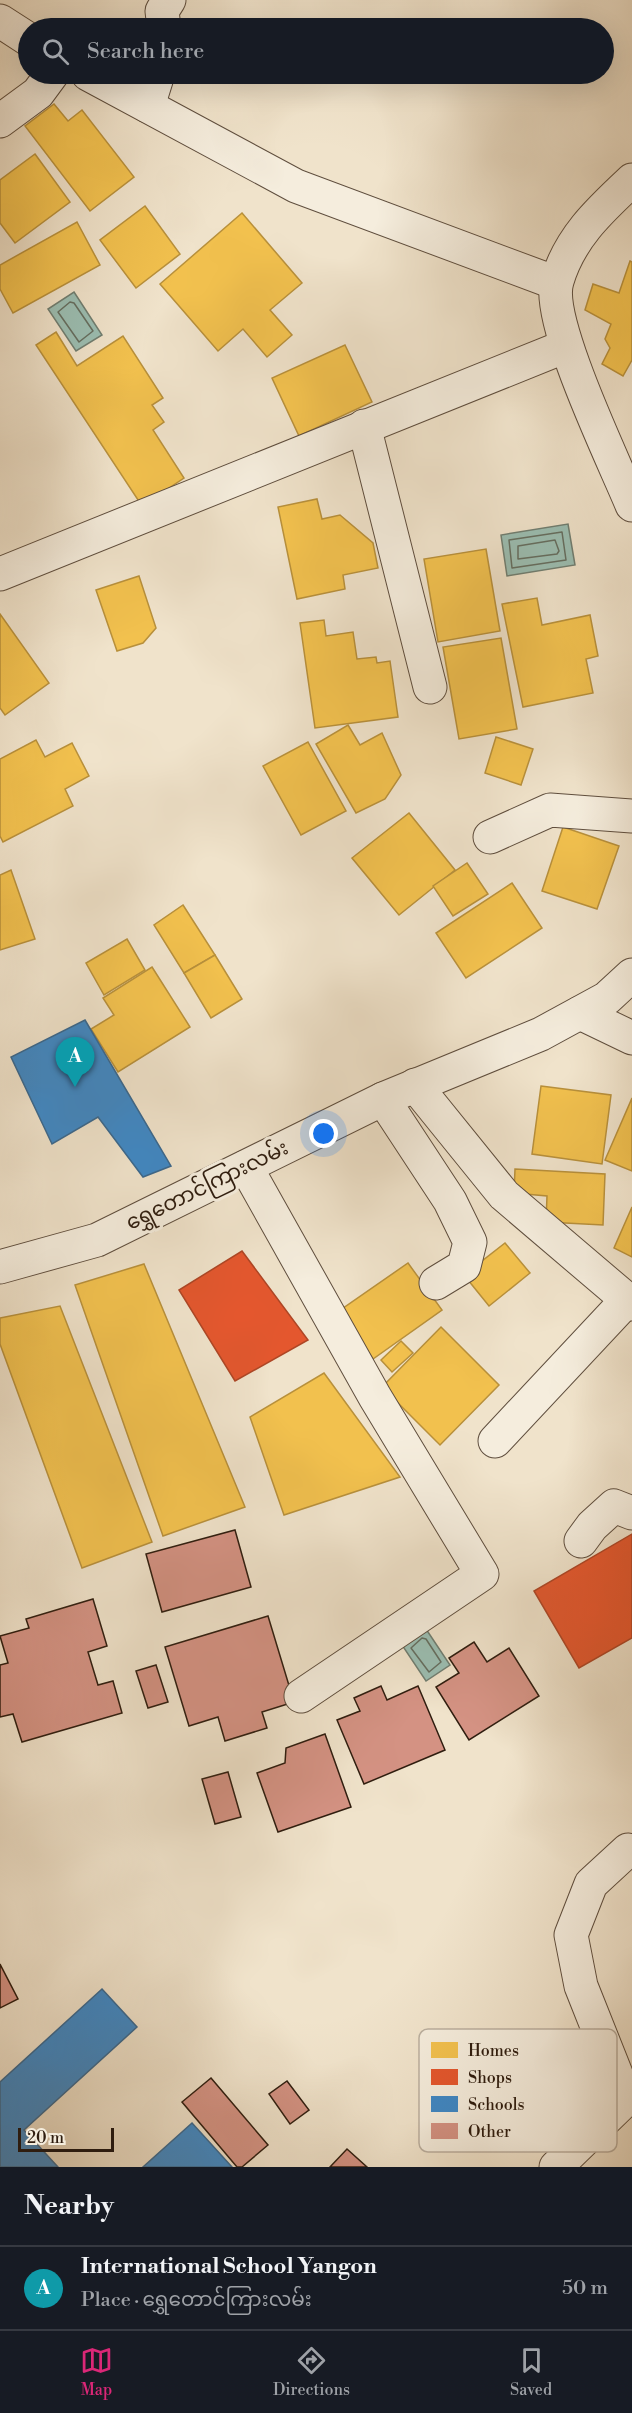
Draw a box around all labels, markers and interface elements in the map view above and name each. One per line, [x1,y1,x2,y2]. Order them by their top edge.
search box [18,18,614,84]
icon: search [39,35,72,68]
text: Search here [87,38,204,65]
pin: A [56,1038,94,1087]
your location [309,1119,338,1148]
street label: ရွှေတောင်ကြားလမ်း [120,1132,294,1239]
legend [419,2029,617,2152]
text: Homes [468,2041,519,2061]
text: Shops [468,2068,512,2088]
text: Schools [468,2095,524,2115]
text: Other [468,2122,511,2142]
scale bar [18,2125,114,2152]
text: 20 m [27,2128,64,2148]
text: Nearby [24,2190,114,2222]
text: International School Yangon [81,2253,377,2280]
text: A [36,2276,51,2301]
text: 50 m [562,2276,608,2301]
text: Place · ရွှေတောင်ကြားလမ်း [81,2288,312,2313]
tab: Map [80,2344,113,2400]
tab: Directions [273,2344,350,2400]
tab: Saved [510,2344,552,2400]

